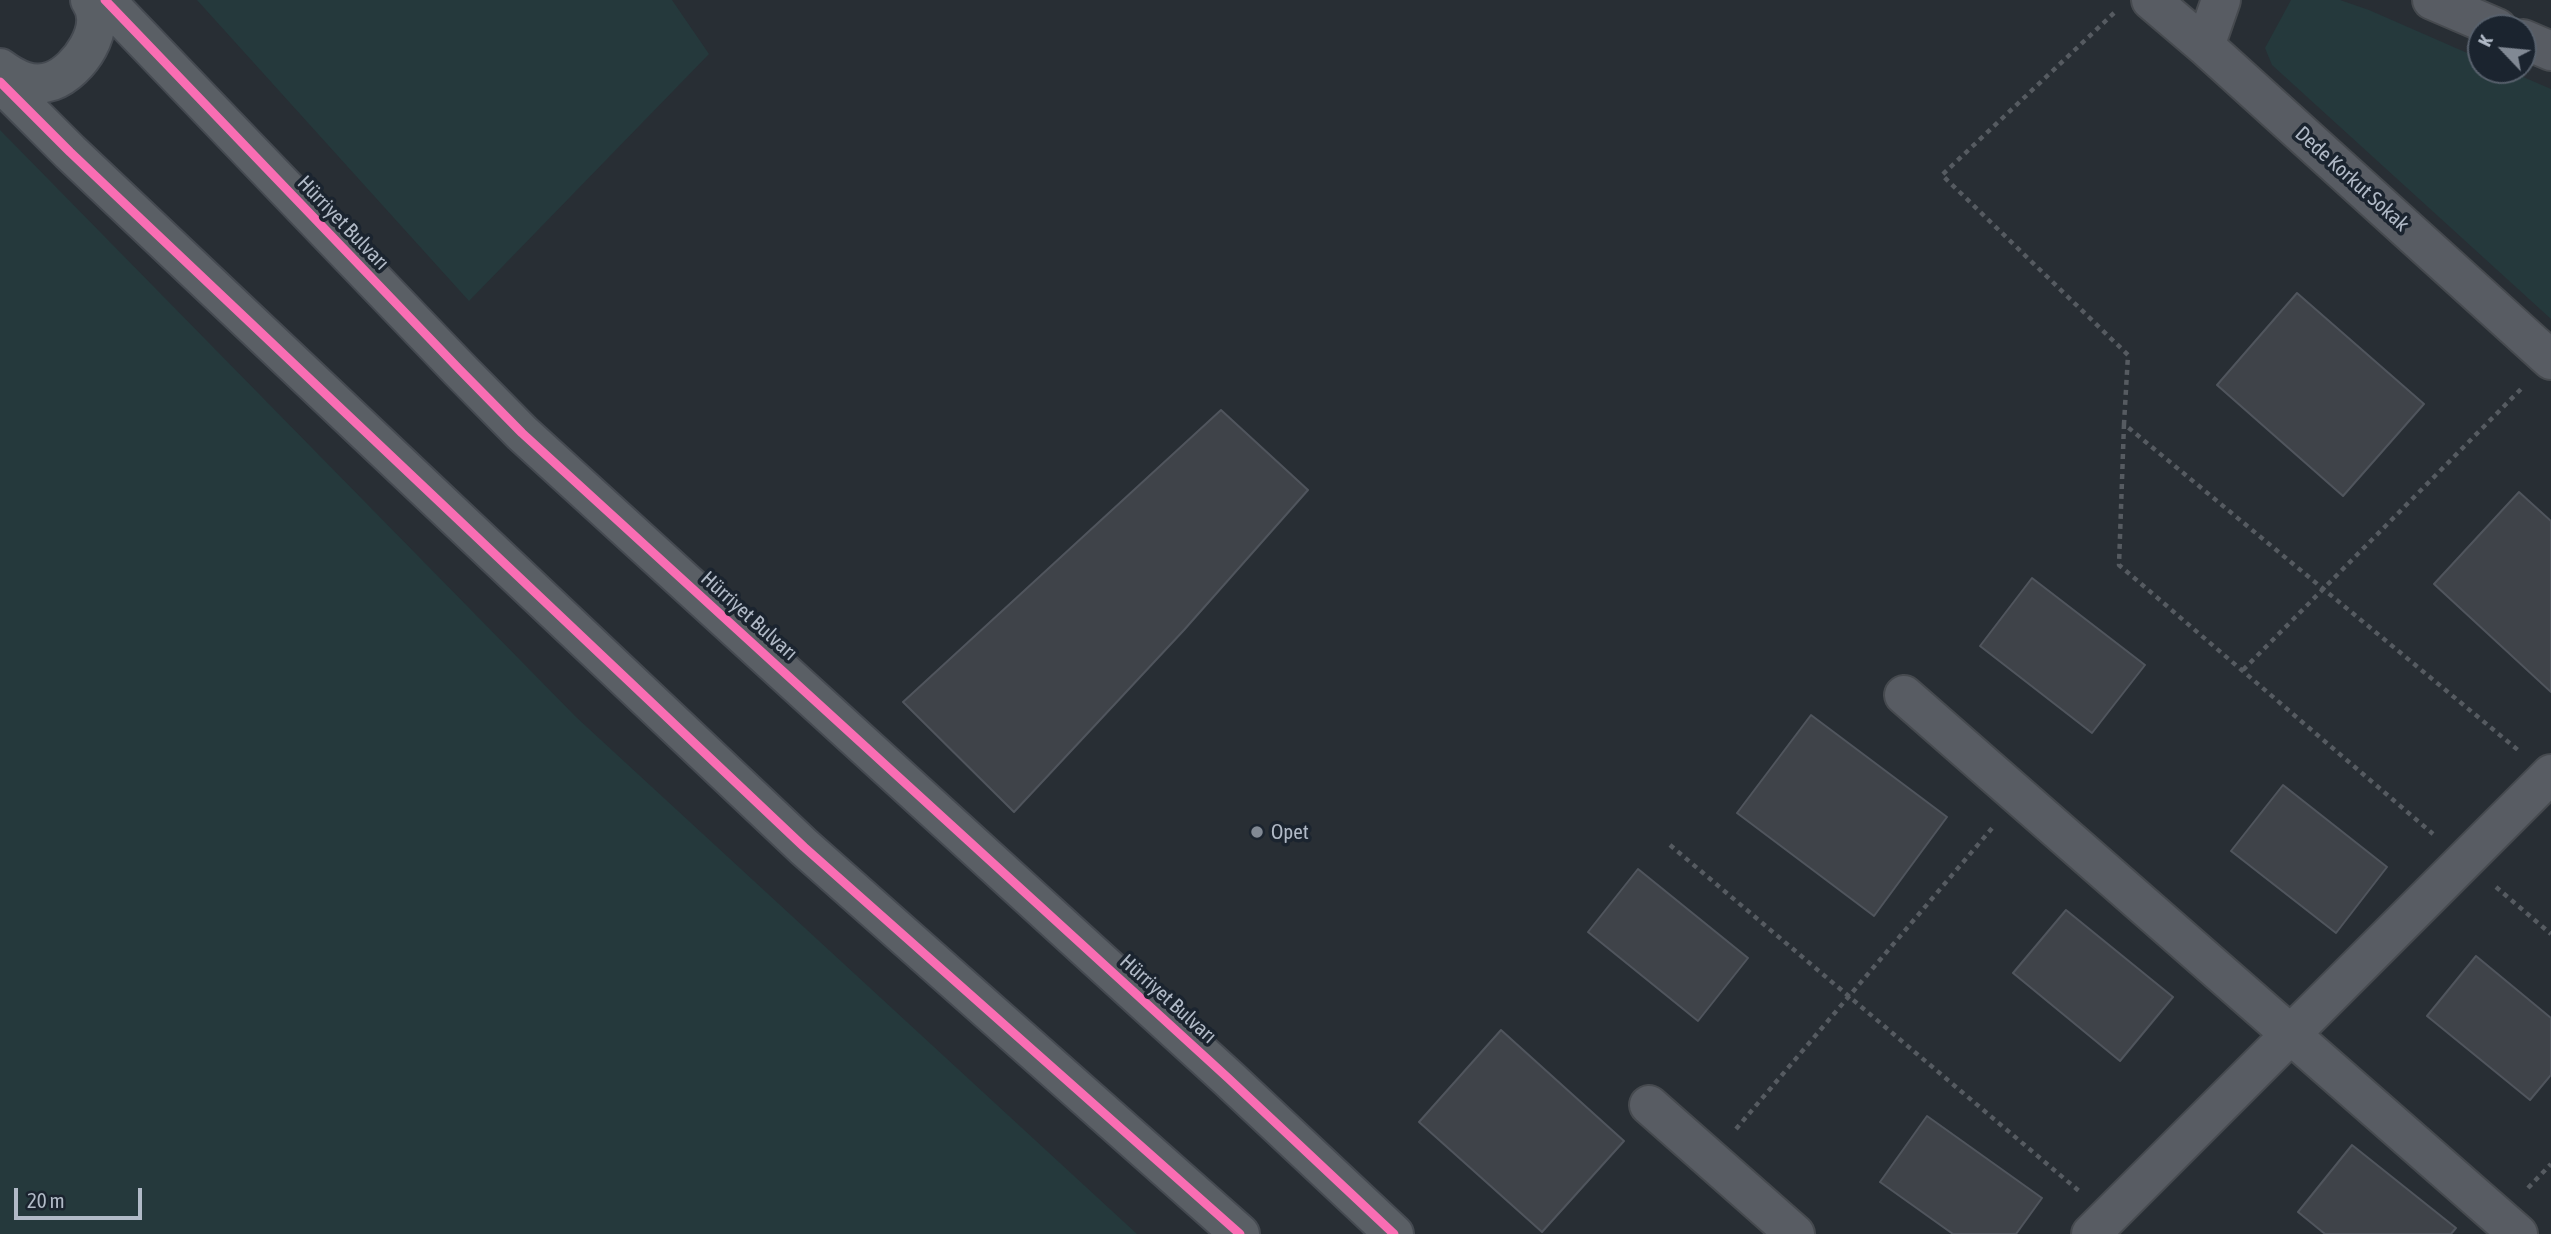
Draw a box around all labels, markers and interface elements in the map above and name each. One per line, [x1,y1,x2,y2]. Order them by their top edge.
north arrow [2467,14,2537,84]
text: K [2473,32,2497,50]
street label: Dede Korkut Sokak [2290,121,2414,237]
street label: Hürriyet Bulvarı [292,171,394,275]
street label: Hürriyet Bulvarı [696,566,802,666]
place label: Opet [1271,819,1309,845]
marker: Opet [1249,824,1265,840]
street label: Hürriyet Bulvarı [1115,949,1221,1049]
scale bar [18,1174,145,1218]
text: 20 m [27,1188,65,1212]

